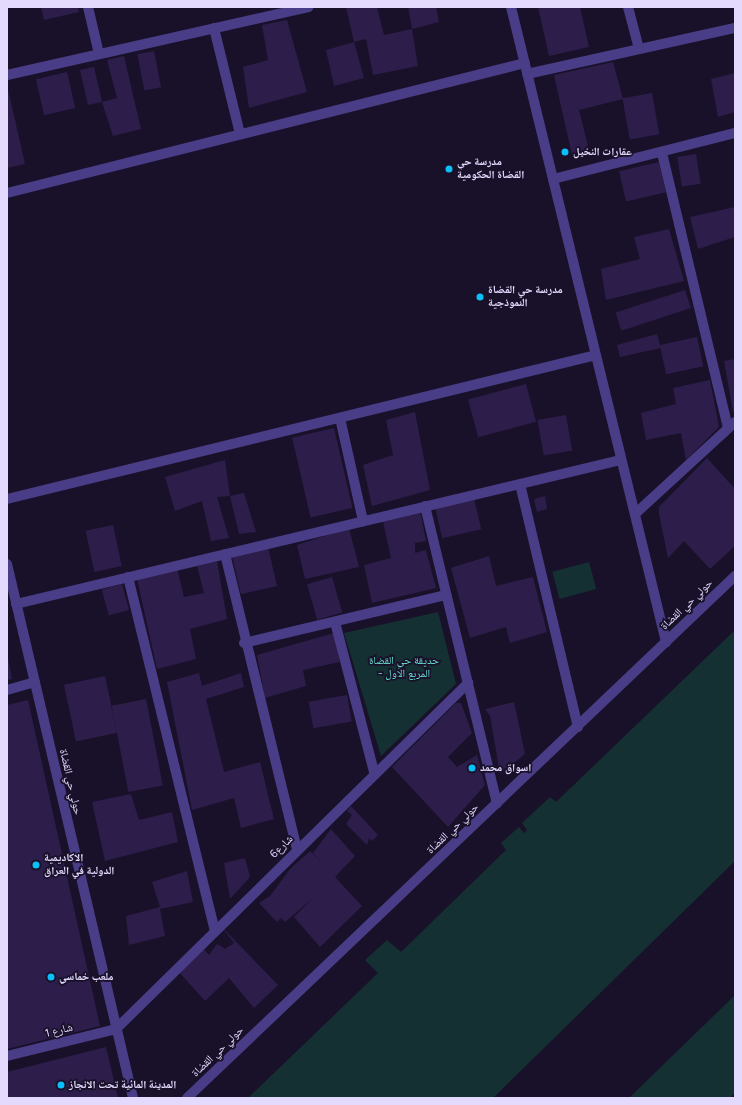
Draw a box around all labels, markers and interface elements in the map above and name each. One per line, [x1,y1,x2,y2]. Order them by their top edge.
place label: عقارات النخيل [573,145,632,159]
marker: عقارات النخيل [560,147,570,157]
place label: مدرسة حي القضاة الحكومية [457,156,524,182]
marker: مدرسة حي القضاة الحكومية [444,164,454,174]
place label: مدرسة حي القضاة النموذجية [488,284,563,310]
marker: مدرسة حي القضاة النموذجية [475,292,485,302]
street label: حولي حي القضاة [658,577,716,633]
park label: حديقة حي القضاة - المربع الاول [369,655,439,681]
street label: حولي حي القضاة [56,748,84,816]
place label: اسواق محمد [480,761,531,775]
marker: اسواق محمد [467,763,477,773]
street label: حولي حي القضاة [424,801,482,857]
street label: شارع6 [268,833,296,861]
place label: الاكاديمية الدولية في العراق [44,852,114,878]
marker: الاكاديمية الدولية في العراق [31,860,41,870]
place label: ملعب خماسي [59,970,114,984]
marker: ملعب خماسي [46,972,56,982]
street label: شارع 1 [44,1021,74,1041]
street label: حولي حي القضاة [189,1024,247,1080]
place label: المدينة المائية تحت الانجاز [69,1078,176,1092]
marker: المدينة المائية تحت الانجاز [56,1080,66,1090]

